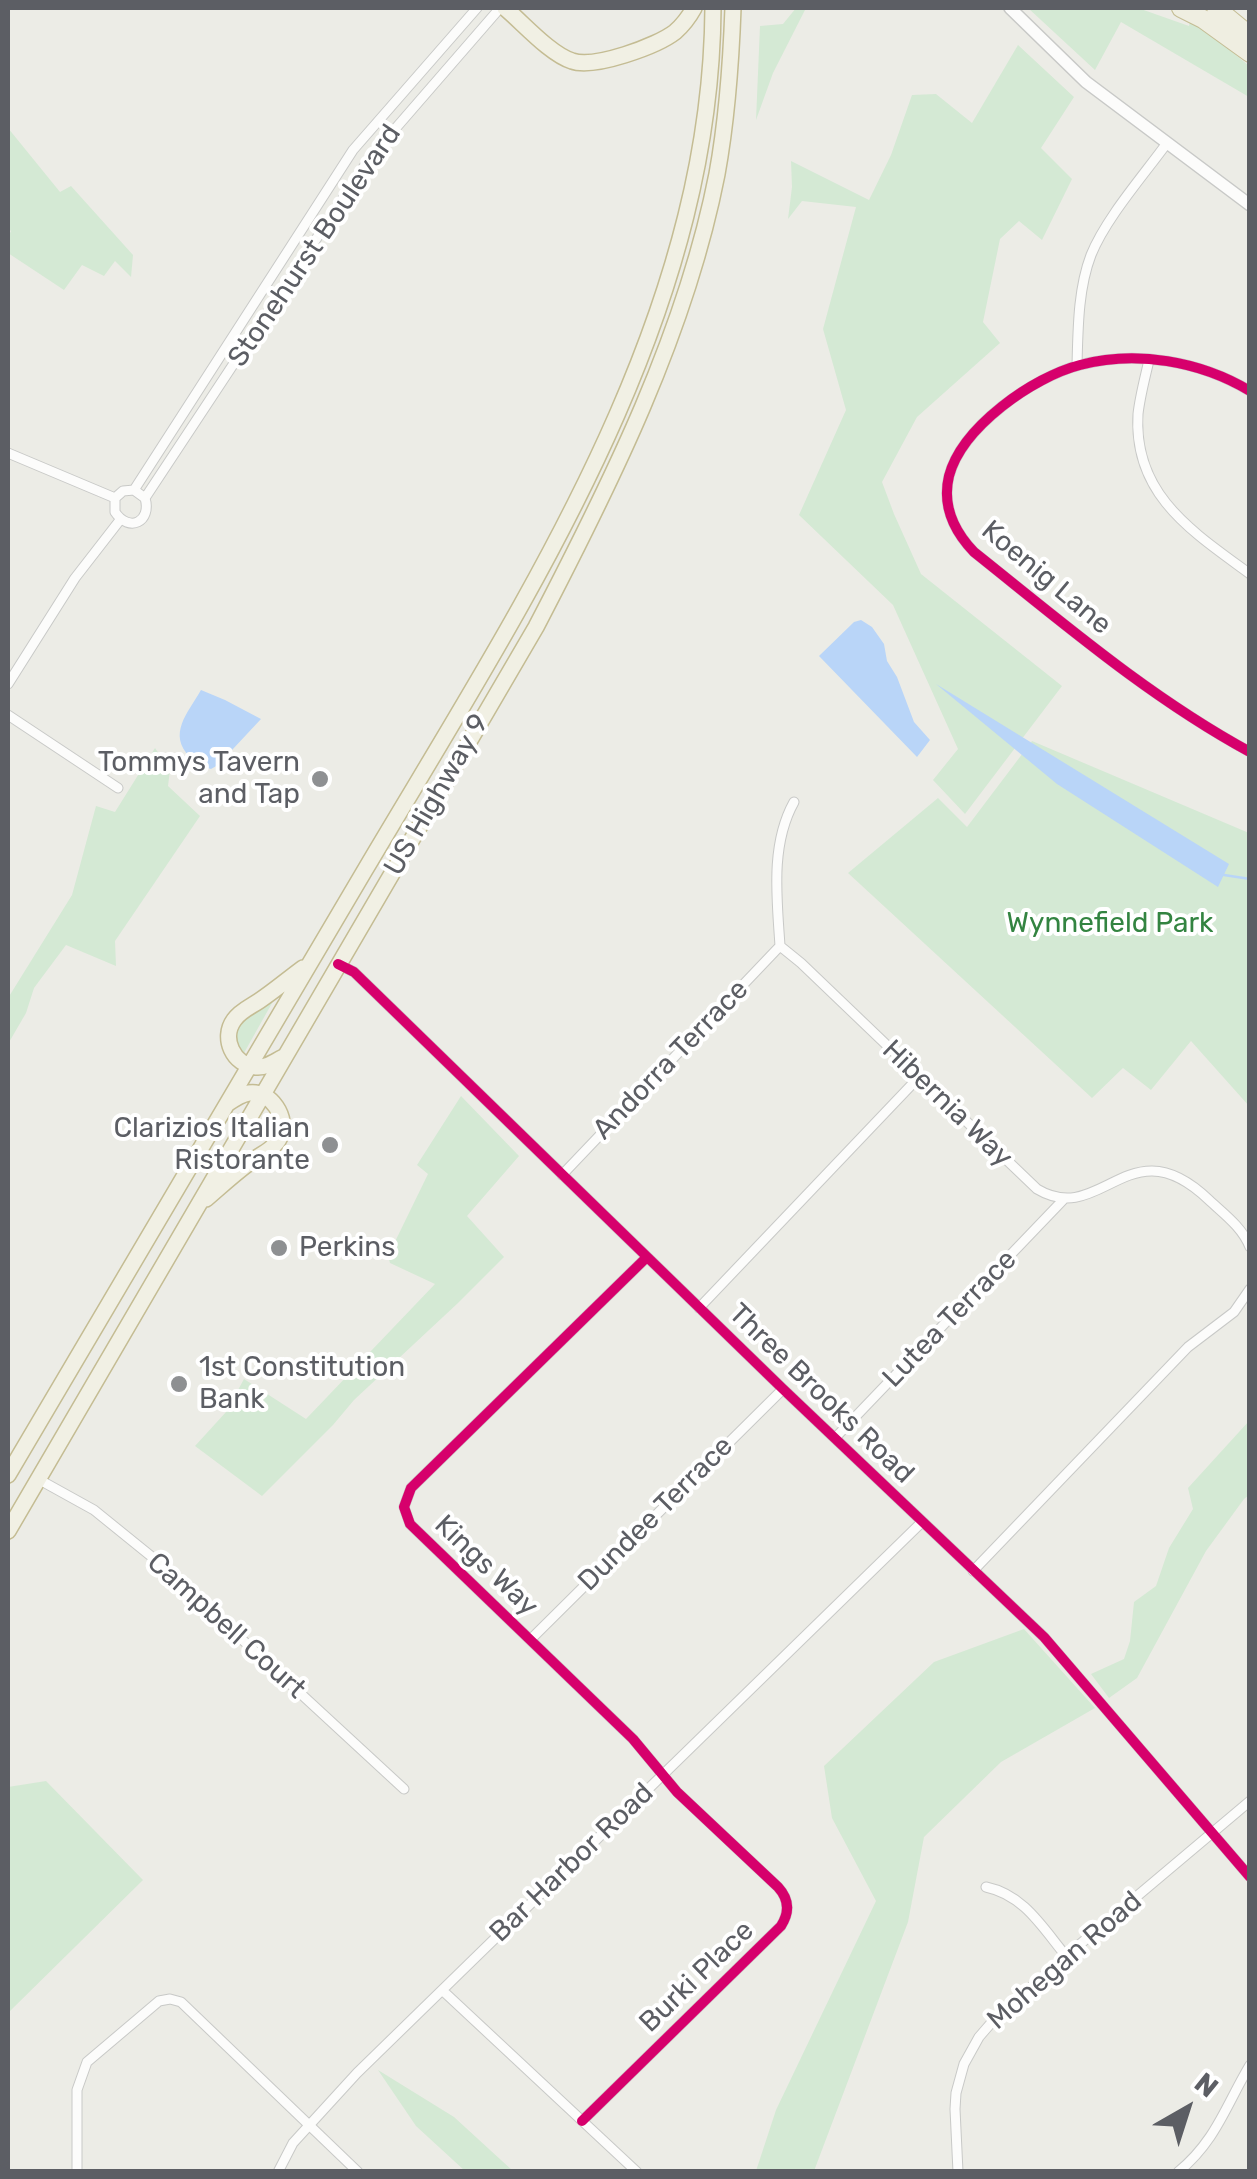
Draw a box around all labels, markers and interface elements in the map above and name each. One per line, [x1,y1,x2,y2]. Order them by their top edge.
street label: Stonehurst Boulevard [221,119,409,373]
street label: Koenig Lane [974,514,1118,642]
street label: US Highway 9 [377,709,497,881]
place label: Tommys Tavern and Tap [98,746,300,812]
marker: Tommys Tavern and Tap [309,768,331,790]
park label: Wynnefield Park [1007,907,1213,941]
street label: Andorra Terrace [586,973,756,1147]
street label: Hibernia Way [875,1033,1019,1175]
place label: Clarizios Italian Ristorante [113,1112,310,1178]
marker: Clarizios Italian Ristorante [319,1134,341,1156]
place label: Perkins [299,1231,396,1265]
marker: Perkins [268,1237,290,1259]
street label: Lutea Terrace [876,1243,1024,1395]
street label: Three Brooks Road [722,1297,920,1491]
place label: 1st Constitution Bank [199,1351,405,1417]
marker: 1st Constitution Bank [168,1373,190,1395]
street label: Dundee Terrace [572,1430,740,1598]
street label: Kings Way [427,1508,545,1624]
street label: Campbell Court [140,1546,312,1706]
street label: Bar Harbor Road [483,1776,661,1950]
street label: Mohegan Road [981,1885,1149,2037]
street label: Burki Place [633,1914,761,2040]
north arrow [1137,2059,1237,2159]
text: N [1188,2066,1224,2104]

